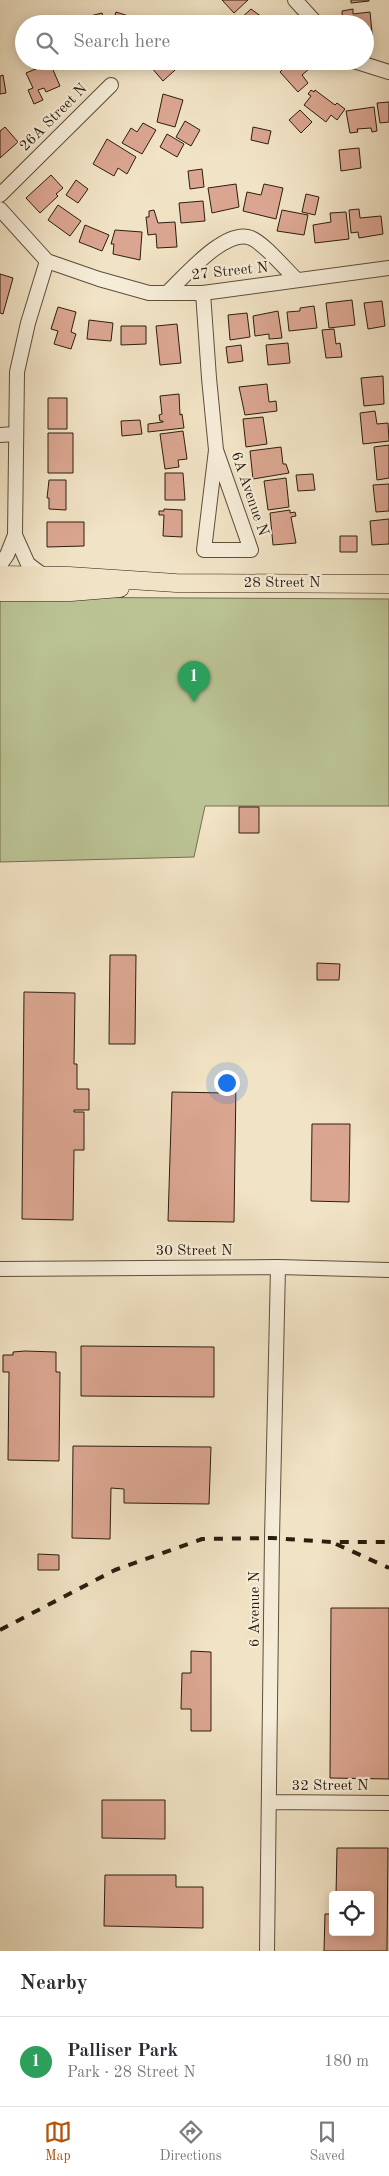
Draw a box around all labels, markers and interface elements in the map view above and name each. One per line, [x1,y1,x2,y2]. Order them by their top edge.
search box [15,15,374,70]
icon: search [33,29,61,57]
text: Search here [73,33,170,52]
street label: 26A Street N [17,81,91,155]
street label: 27 Street N [191,260,270,283]
street label: 6A Avenue N [228,450,271,538]
street label: 28 Street N [243,576,321,591]
pin: 1 [178,661,210,702]
your location [214,1070,240,1096]
street label: 30 Street N [155,1244,233,1259]
street label: 6 Avenue N [248,1570,263,1647]
street label: 32 Street N [291,1779,369,1794]
map controls [329,1891,374,1936]
button: locate [329,1891,374,1936]
text: Nearby [20,1973,88,1994]
text: Palliser Park [67,2042,178,2061]
text: 1 [31,2054,41,2070]
text: 180 m [324,2054,369,2070]
text: Park · 28 Street N [67,2065,196,2081]
tab: Map [44,2118,72,2165]
tab: Directions [160,2118,222,2165]
tab: Saved [309,2118,345,2165]

